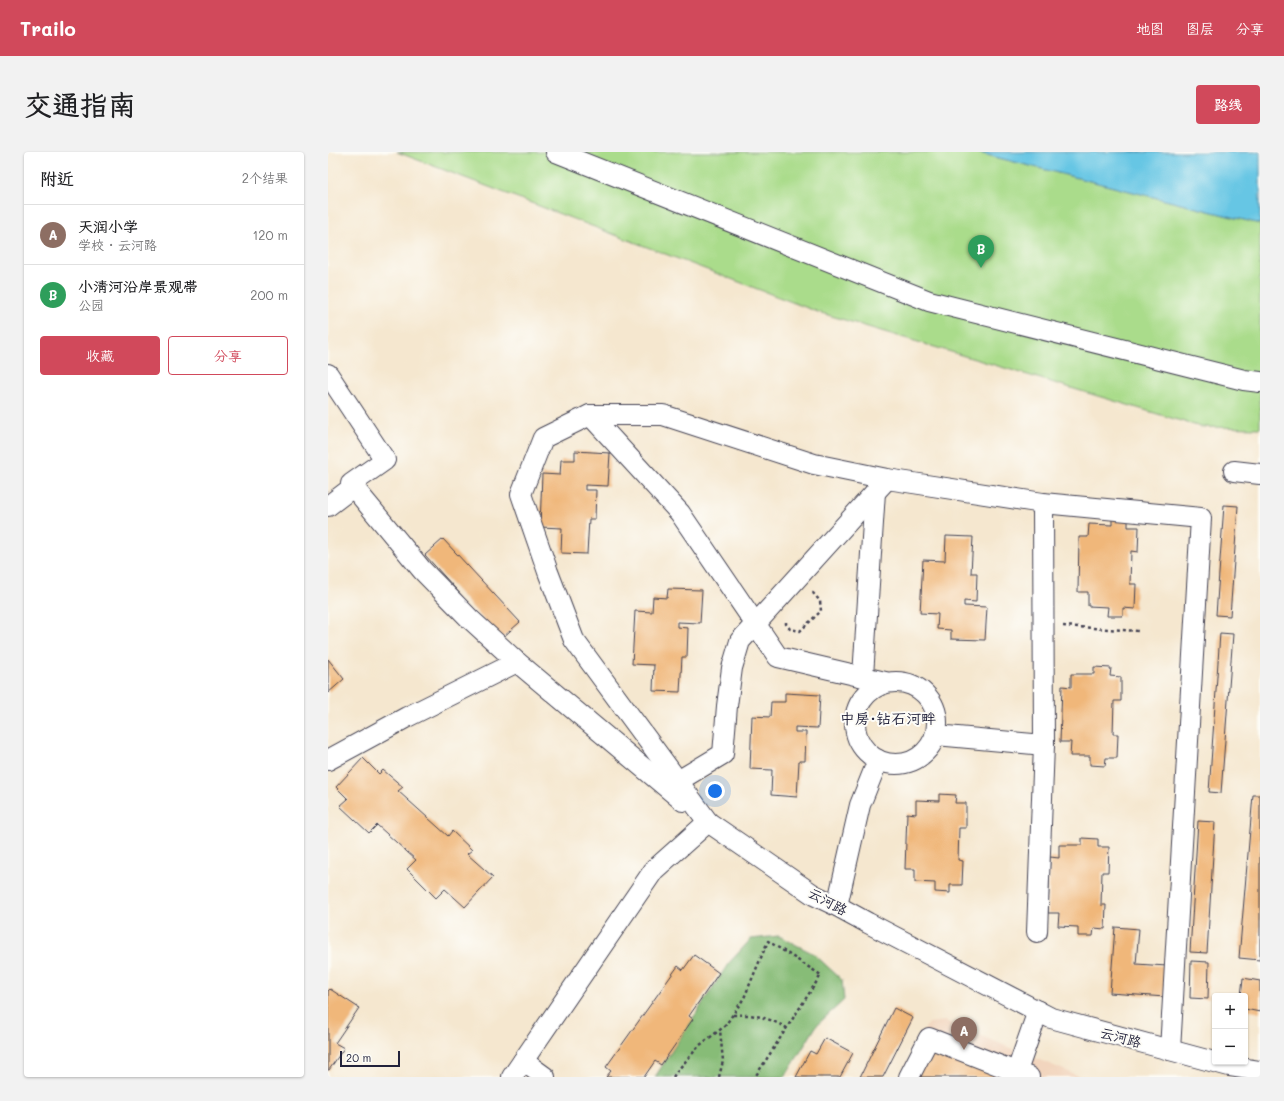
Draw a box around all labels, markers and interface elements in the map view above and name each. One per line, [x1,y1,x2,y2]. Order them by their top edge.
text: Trailo [20,16,76,41]
text: 地图 [1136,19,1164,38]
text: 图层 [1186,19,1214,38]
text: 分享 [1236,19,1264,38]
button: 路线 [1196,85,1260,124]
text: 交通指南 [24,86,136,122]
text: 附近 [40,167,74,189]
text: 2个结果 [242,169,288,186]
text: 天润小学 [78,216,138,236]
text: A [48,226,58,243]
text: 120 m [252,226,288,243]
pin: B [968,235,994,268]
text: 学校 · 云河路 [78,236,157,253]
text: 小清河沿岸景观带 [78,276,198,296]
text: B [49,286,57,303]
text: 200 m [250,286,288,303]
text: 公园 [78,296,104,313]
button: 收藏 [40,336,160,375]
button: 分享 [168,336,288,375]
district label: 中房·钻石河畔 [840,708,936,728]
your location [705,781,725,801]
street label: 云河路 [805,883,851,919]
map controls [1212,993,1248,1065]
button: + [1212,993,1248,1029]
pin: A [951,1017,977,1050]
street label: 云河路 [1098,1022,1144,1052]
button: − [1212,1029,1248,1065]
scale bar [340,1049,400,1068]
text: 20 m [346,1050,371,1065]

